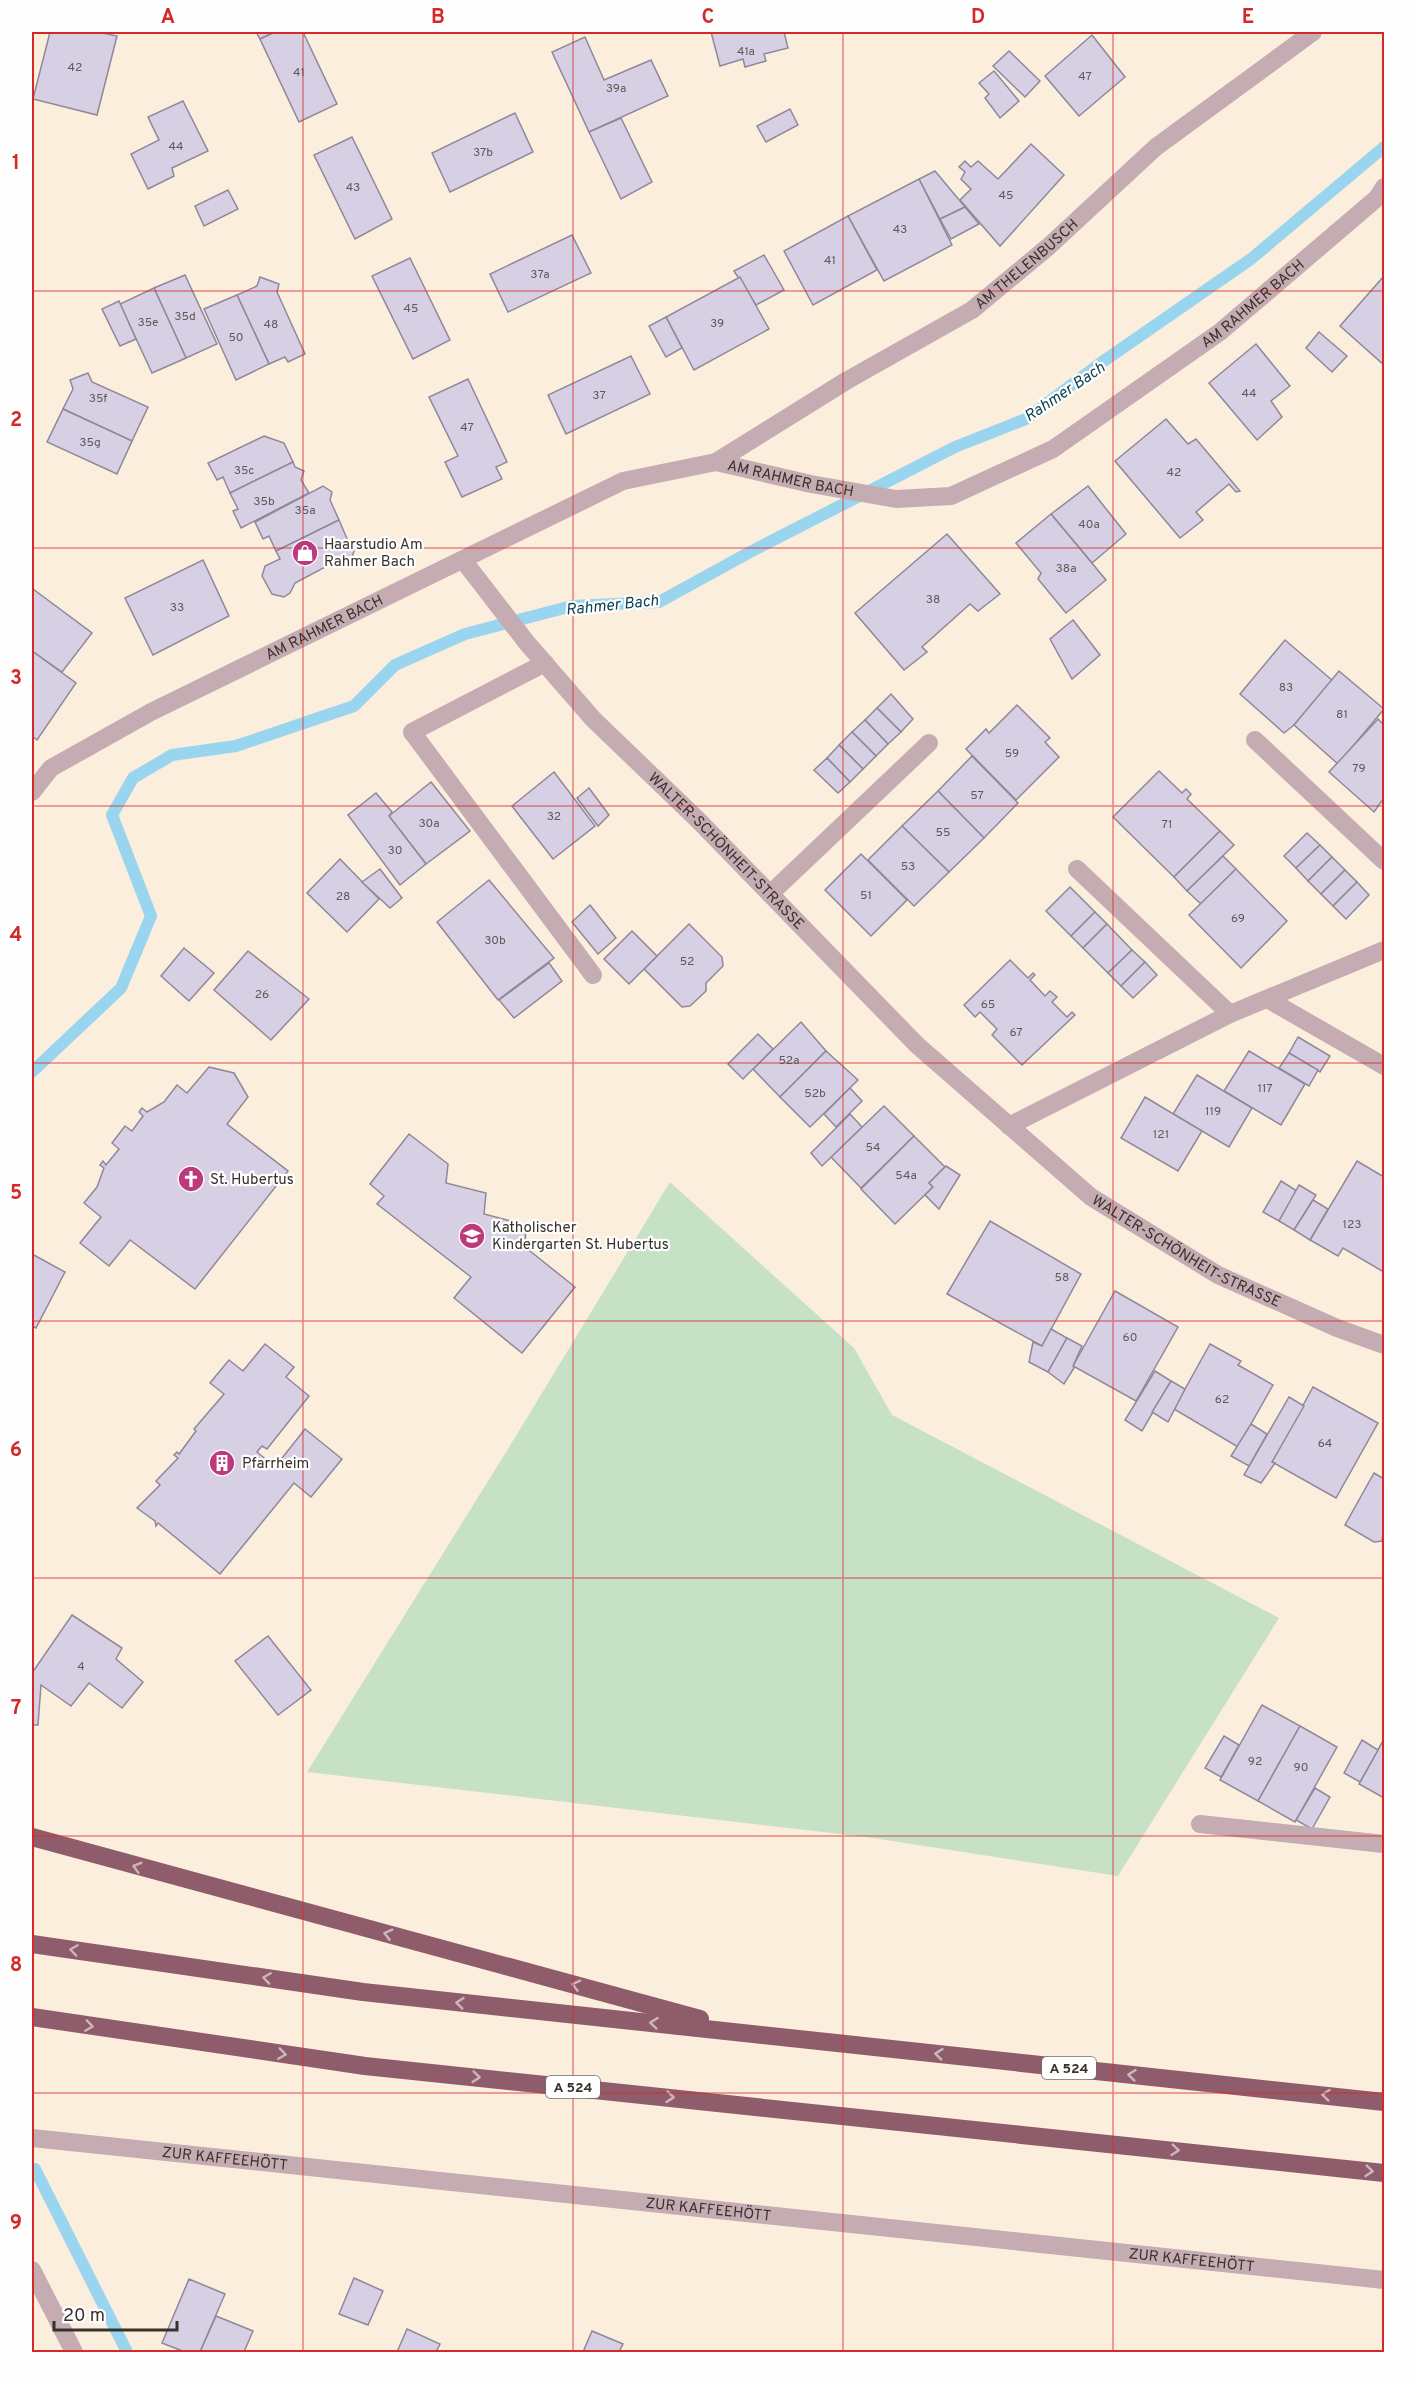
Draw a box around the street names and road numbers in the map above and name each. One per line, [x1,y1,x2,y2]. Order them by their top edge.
street label: AM THELENBUSCH [972,216,1083,314]
street label: AM RAHMER BACH [1198,256,1309,353]
street label: AM RAHMER BACH [725,457,855,502]
street label: AM RAHMER BACH [263,592,387,665]
street label: WALTER-SCHÖNHEIT-STRASSE [643,769,808,934]
street label: WALTER-SCHÖNHEIT-STRASSE [1088,1192,1283,1313]
road number: A 524 [1042,2057,1096,2079]
road number: A 524 [546,2076,600,2098]
street label: ZUR KAFFEEHÖTT [161,2144,289,2176]
street label: ZUR KAFFEEHÖTT [644,2194,772,2227]
street label: ZUR KAFFEEHÖTT [1128,2245,1255,2277]

